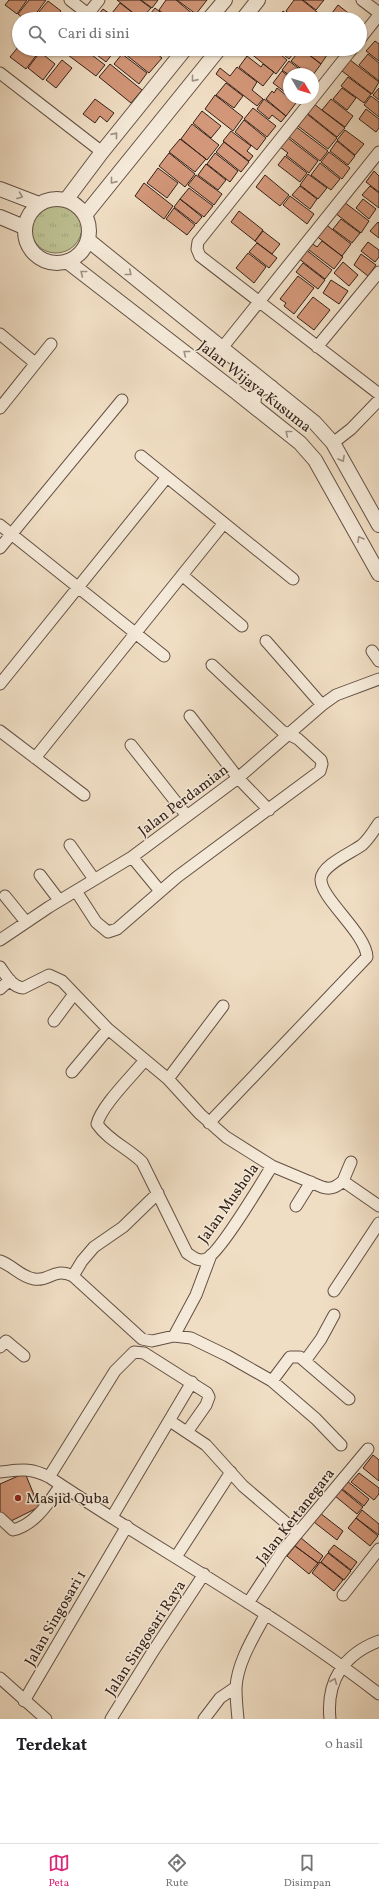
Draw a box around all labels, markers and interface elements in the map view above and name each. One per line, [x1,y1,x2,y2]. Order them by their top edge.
search box [12,12,367,56]
icon: search [26,23,48,45]
text: Cari di sini [58,24,129,45]
north arrow [283,68,319,104]
one-way arrow [192,75,199,82]
one-way arrow [111,133,118,140]
one-way arrow [110,176,117,183]
one-way arrow [16,192,23,200]
one-way arrow [125,269,132,276]
one-way arrow [80,271,87,278]
street label: Jalan Wijaya Kusuma [193,336,315,438]
one-way arrow [183,350,190,357]
one-way arrow [285,431,292,438]
one-way arrow [338,455,345,462]
one-way arrow [358,536,365,543]
street label: Jalan Perdamian [134,760,233,842]
street label: Jalan Mushola [194,1160,265,1248]
street label: Jalan Kertanegara [252,1464,340,1569]
place label: Masjid Quba [26,1489,109,1510]
marker: Masjid Quba [13,1493,23,1503]
street label: Jalan Singosari 1 [20,1567,92,1670]
street label: Jalan Singosari Raya [101,1577,192,1701]
one-way arrow [330,1677,338,1684]
text: Terdekat [16,1734,87,1757]
text: 0 hasil [325,1736,363,1754]
tab: Peta [48,1852,70,1891]
tab: Rute [165,1852,188,1891]
tab: Disimpan [284,1852,331,1891]

